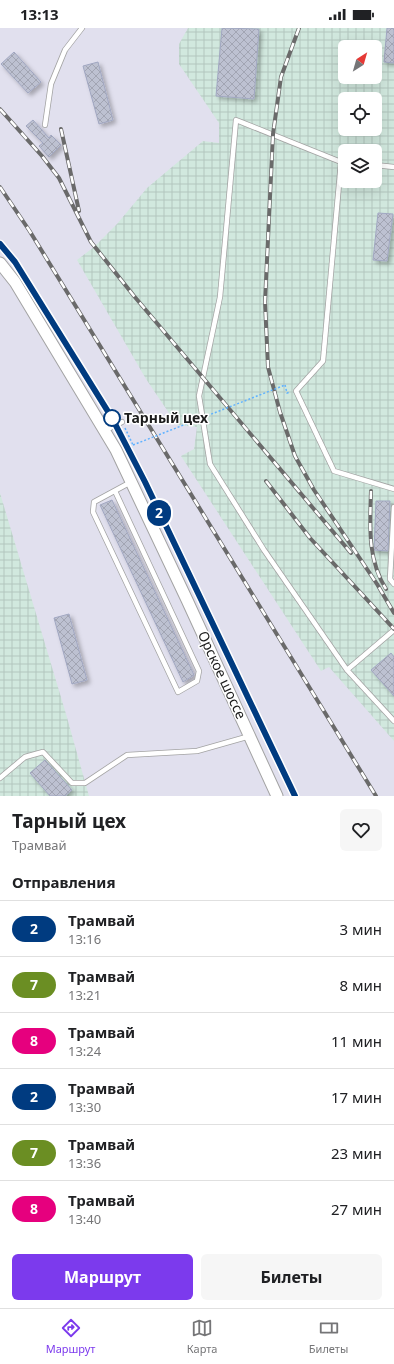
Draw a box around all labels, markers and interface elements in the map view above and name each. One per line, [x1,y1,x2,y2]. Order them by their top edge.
text: 13:13 [20,4,59,24]
north arrow [338,40,382,84]
map controls [338,40,382,188]
button: locate [338,92,382,136]
button: layers [338,144,382,188]
place label: Тарный цех [124,408,209,427]
marker: Тарный цех [103,409,121,427]
line badge: 2 [146,500,172,526]
text: 2 [155,503,163,522]
street label: Орское шоссе [194,628,251,722]
text: Тарный цех [12,808,126,834]
button: heart [340,809,382,851]
text: Трамвай [12,836,67,854]
text: Отправления [12,872,116,892]
text: Трамвай [68,910,135,930]
text: 2 [30,919,38,938]
text: 3 мин [339,919,382,939]
text: 13:16 [68,930,101,948]
text: Трамвай [68,966,135,986]
text: 7 [30,975,38,994]
text: 8 мин [339,975,382,995]
text: 13:21 [68,986,101,1004]
text: Трамвай [68,1022,135,1042]
text: 8 [30,1031,38,1050]
text: 11 мин [331,1031,382,1051]
text: 13:24 [68,1042,101,1060]
text: Трамвай [68,1078,135,1098]
text: 2 [30,1087,38,1106]
text: 17 мин [331,1087,382,1107]
text: 13:30 [68,1098,101,1116]
text: Трамвай [68,1134,135,1154]
text: 7 [30,1143,38,1162]
text: 23 мин [331,1143,382,1163]
text: 13:36 [68,1154,101,1172]
text: Трамвай [68,1190,135,1210]
text: 8 [30,1199,38,1218]
text: 27 мин [331,1199,382,1219]
text: 13:40 [68,1210,101,1228]
button: Маршрут [12,1254,193,1300]
button: Билеты [201,1254,382,1300]
tab: Маршрут [46,1317,95,1356]
tab: Карта [187,1317,217,1356]
tab: Билеты [309,1317,348,1356]

